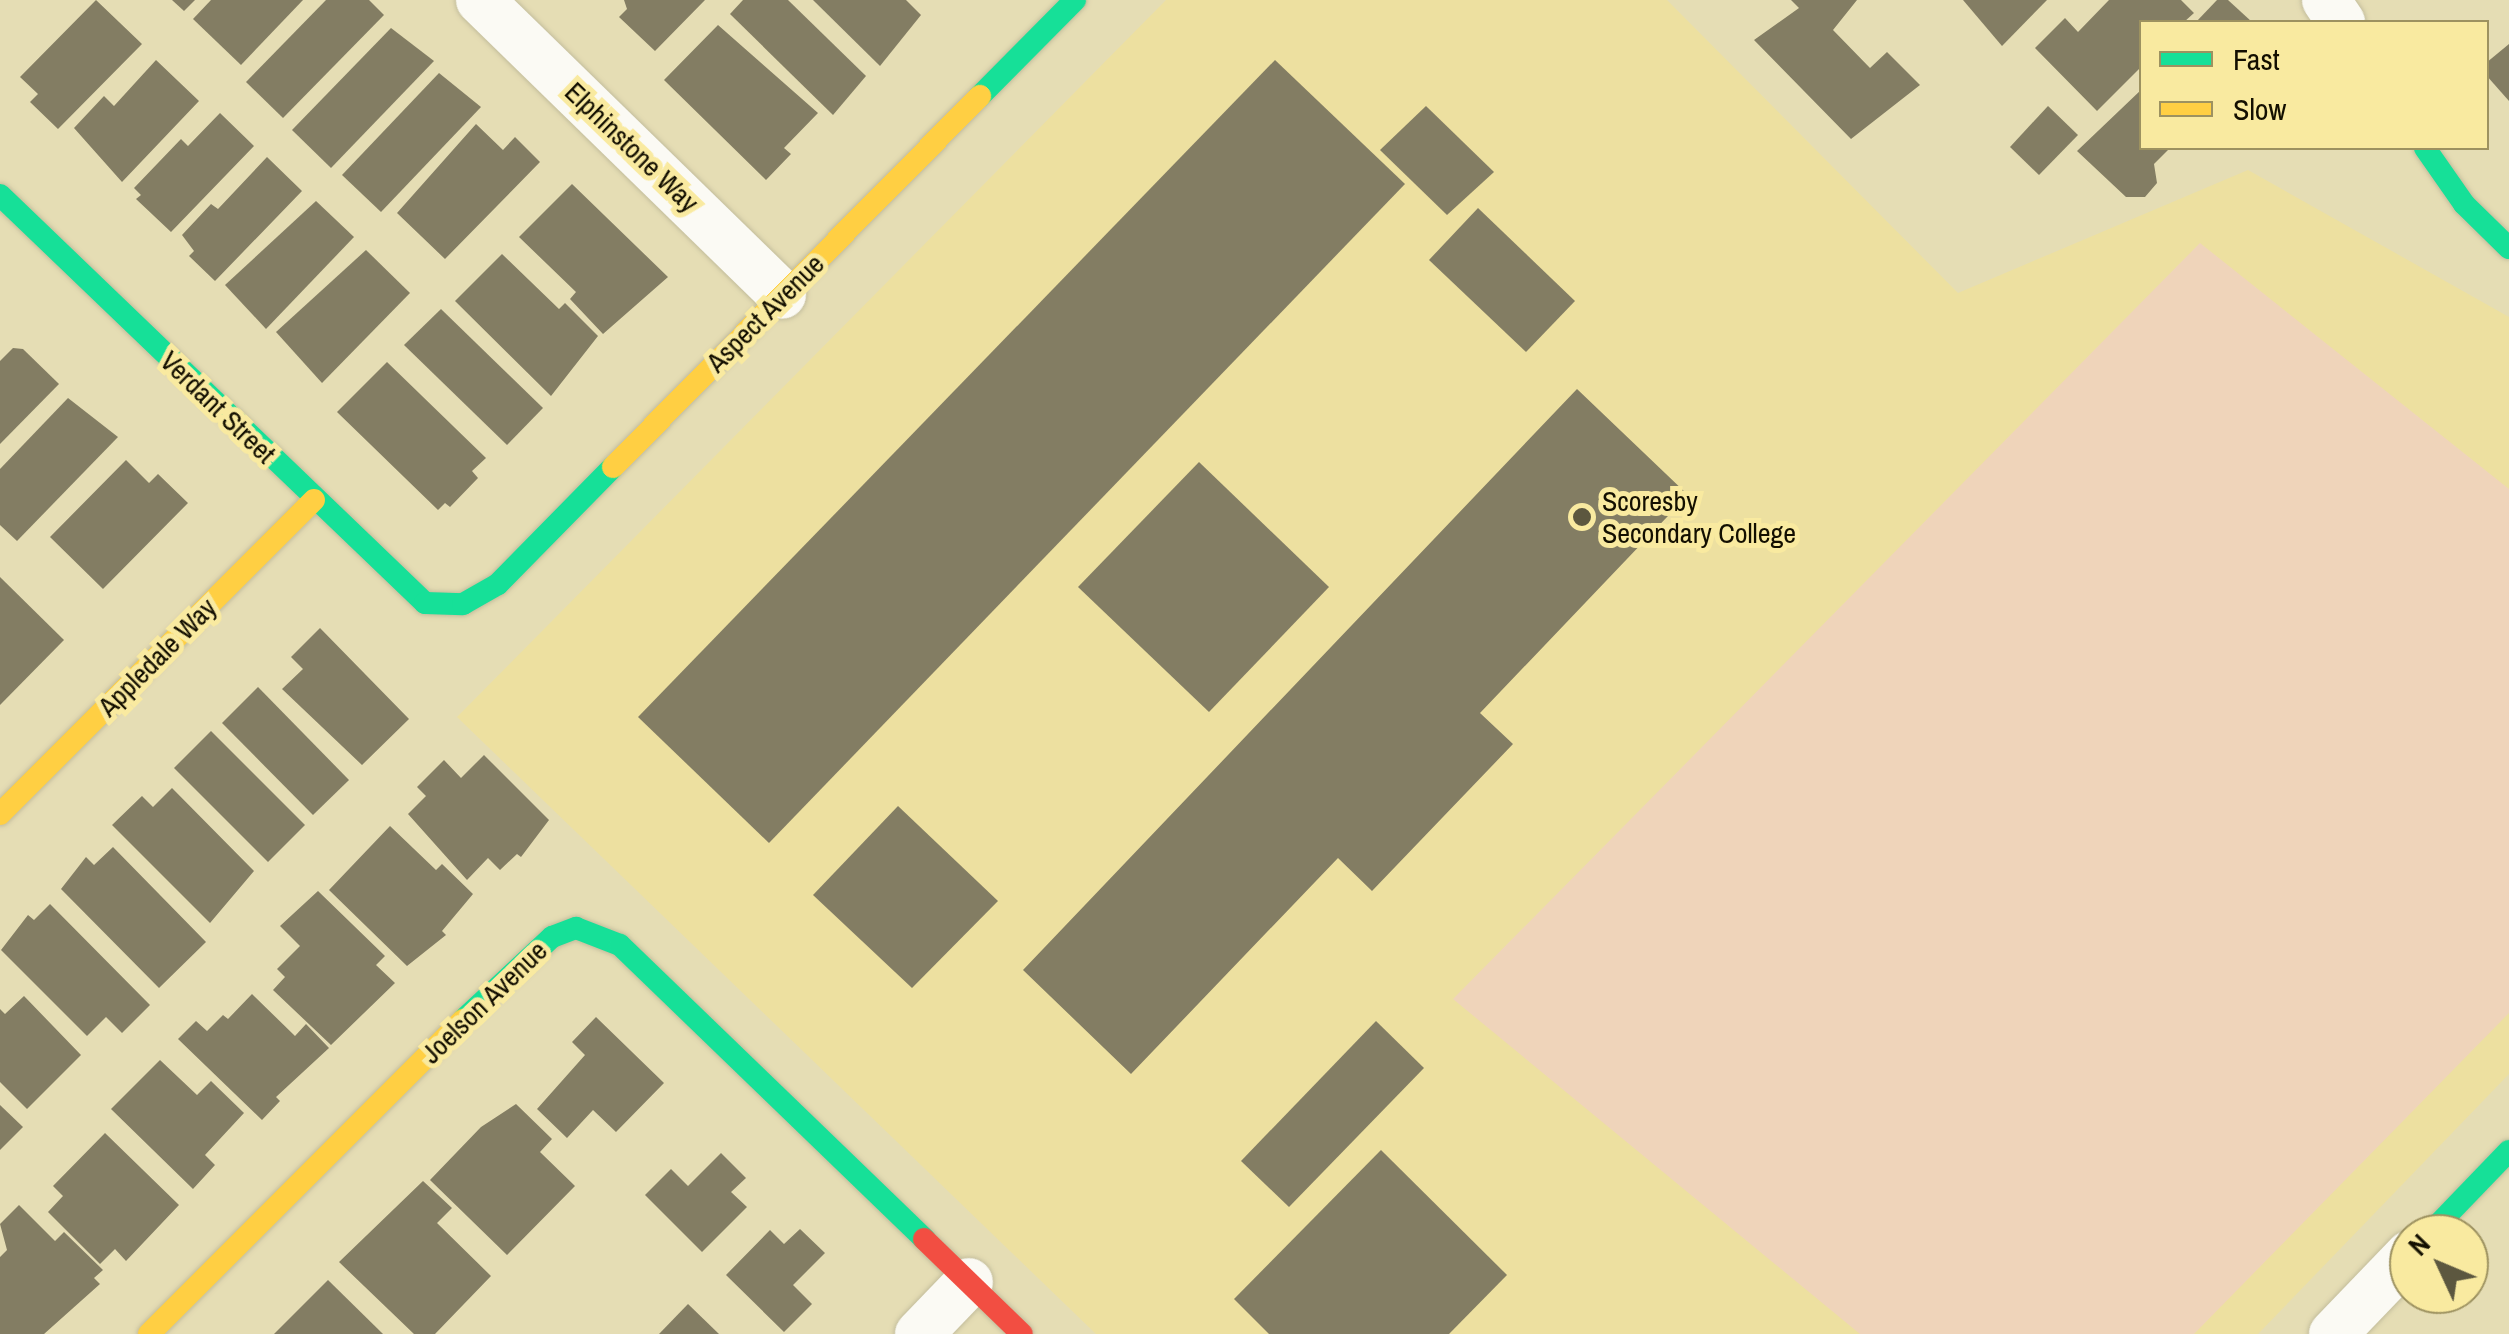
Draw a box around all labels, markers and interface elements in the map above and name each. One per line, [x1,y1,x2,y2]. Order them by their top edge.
legend [2139,20,2489,150]
text: Fast [2233,39,2280,79]
street label: Elphinstone Way [558,75,706,219]
text: Slow [2233,89,2286,129]
street label: Aspect Avenue [699,247,831,379]
street label: Verdant Street [154,344,282,470]
place label: Scoresby Secondary College [1602,484,1796,550]
marker: Scoresby Secondary College [1571,506,1593,528]
street label: Appledale Way [91,591,223,723]
street label: Joelson Avenue [414,933,554,1071]
north arrow [2389,1214,2489,1314]
text: N [2399,1225,2438,1264]

